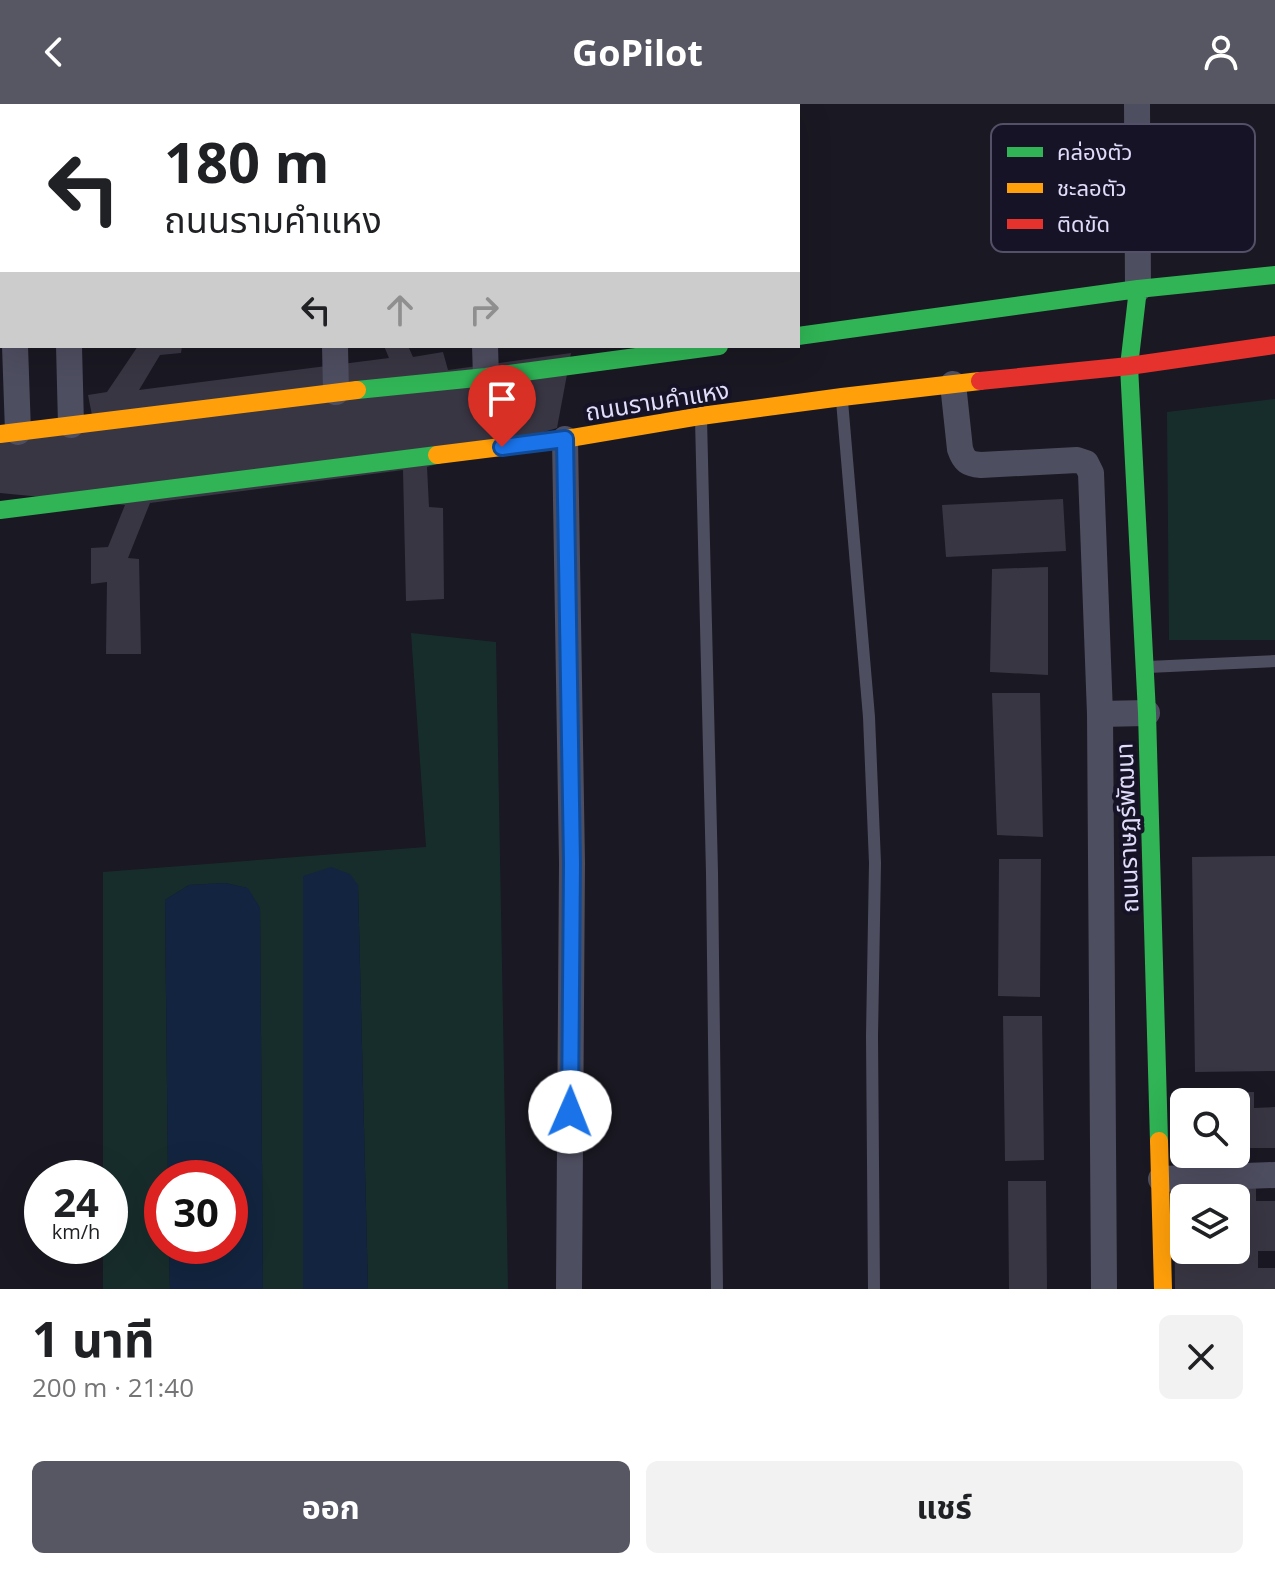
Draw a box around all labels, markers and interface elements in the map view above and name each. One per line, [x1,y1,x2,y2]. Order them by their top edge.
text: GoPilot [572,28,703,77]
icon: back [32,30,76,74]
icon: person [1199,30,1243,74]
text: 180 m [164,123,330,199]
legend [991,124,1255,252]
icon: left [32,136,136,240]
text: คล่องตัว [1057,136,1132,166]
text: ชะลอตัว [1057,172,1127,202]
text: ถนนรามคำแหง [164,195,382,244]
text: ติดขัด [1057,208,1110,238]
icon: left [294,288,338,332]
icon: ahead [378,288,422,332]
icon: right [462,288,506,332]
pin [468,365,536,447]
street label: ถนนรามคำแหง [583,372,731,428]
icon: arrive [480,377,524,421]
street label: ถนนราษฏร์พัฒนา [1107,743,1145,913]
position arrow [528,1070,612,1154]
map controls [1170,1088,1250,1264]
button: search [1170,1088,1250,1168]
speed limit sign: 30 [144,1160,248,1264]
text: 24 [53,1174,99,1229]
button: layers [1170,1184,1250,1264]
text: km/h [52,1218,100,1245]
text: 1 นาที [32,1306,155,1371]
button: close [1159,1315,1243,1399]
text: 200 m · 21:40 [32,1369,194,1405]
button: ออก [32,1461,630,1553]
button: แชร์ [646,1461,1243,1553]

